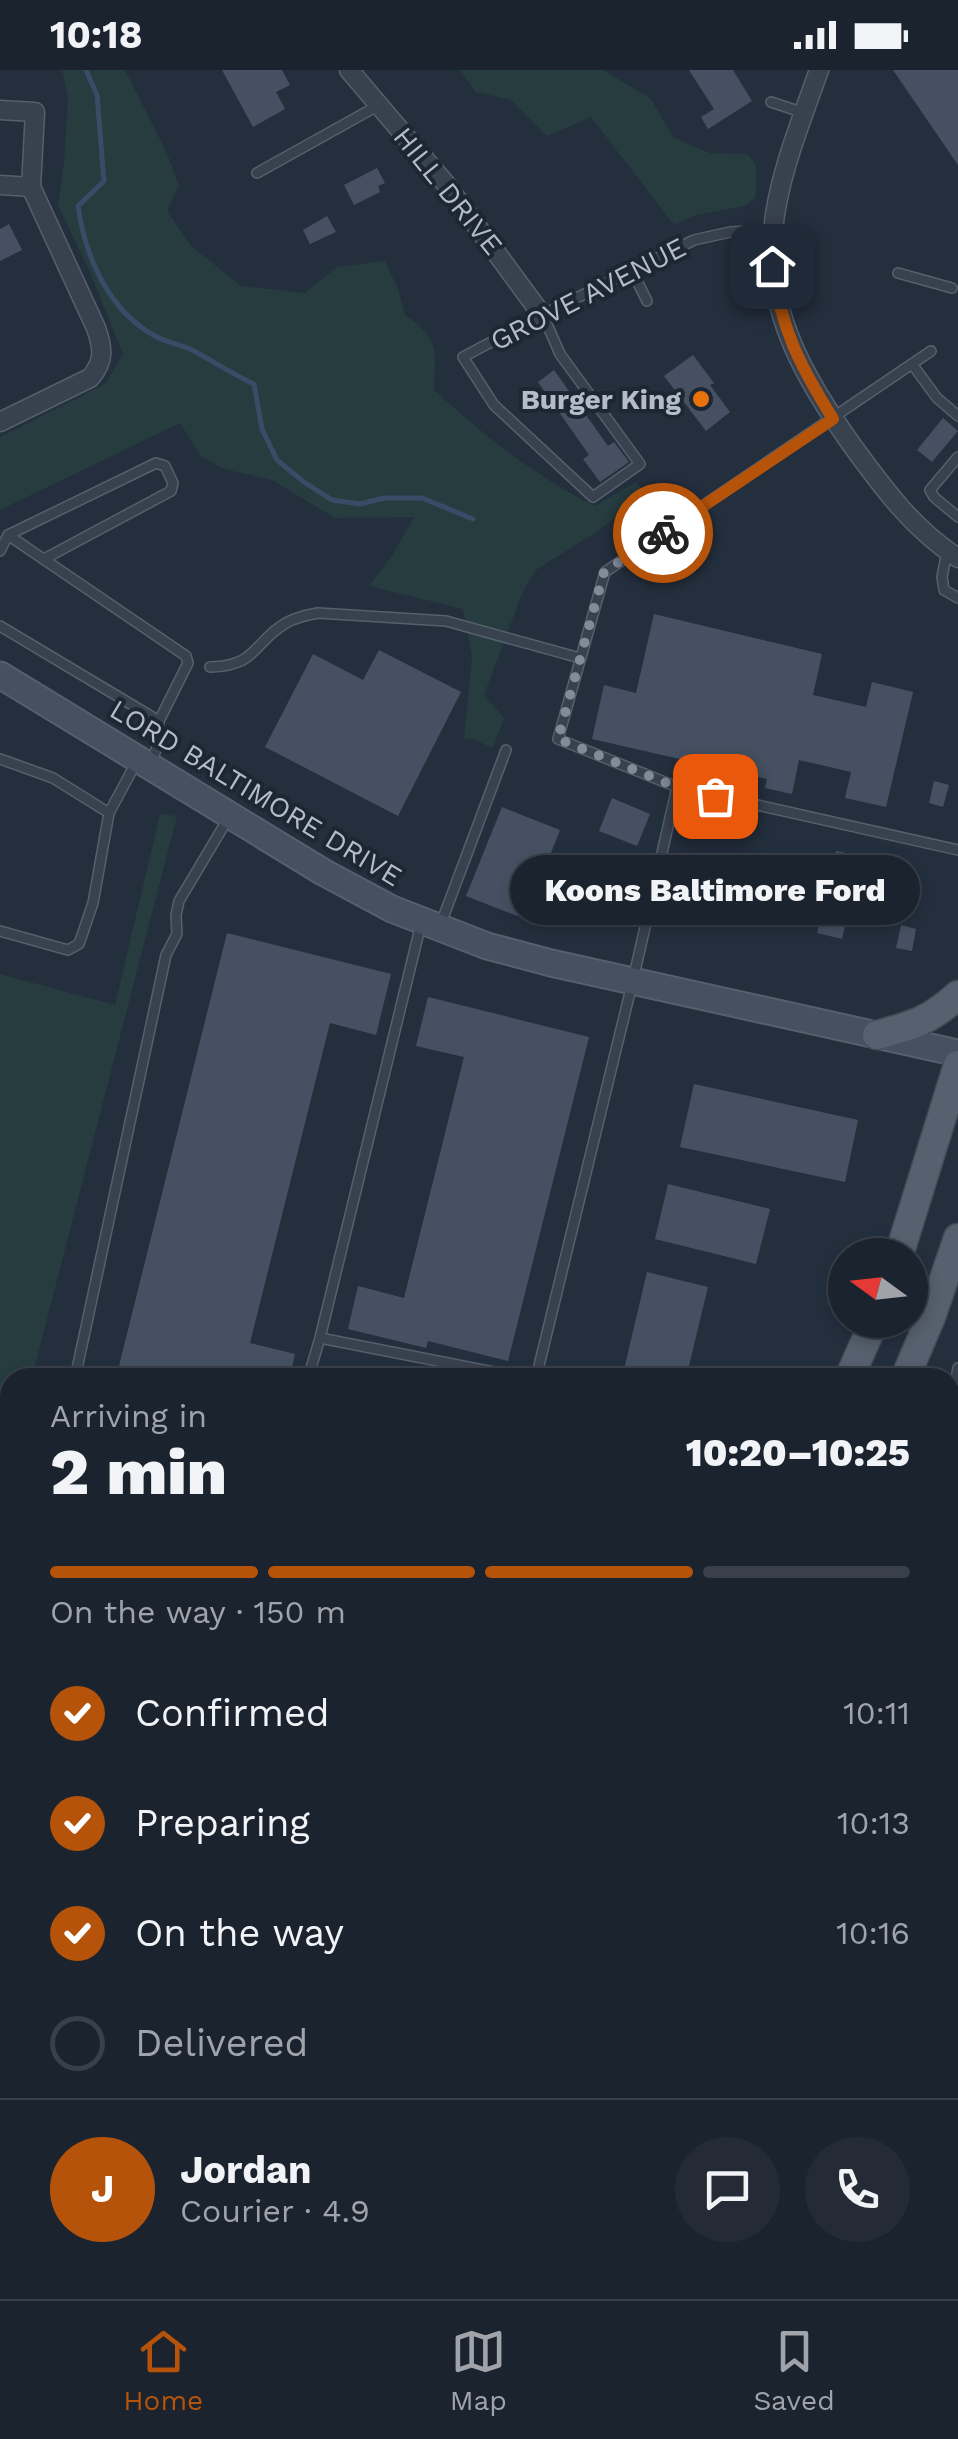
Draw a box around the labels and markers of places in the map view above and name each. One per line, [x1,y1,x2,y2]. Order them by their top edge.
pin [730,224,815,309]
place label: Burger King [521,383,681,416]
marker: Burger King [690,388,712,410]
pin [673,754,758,839]
callout: Koons Baltimore Ford [510,856,920,926]

